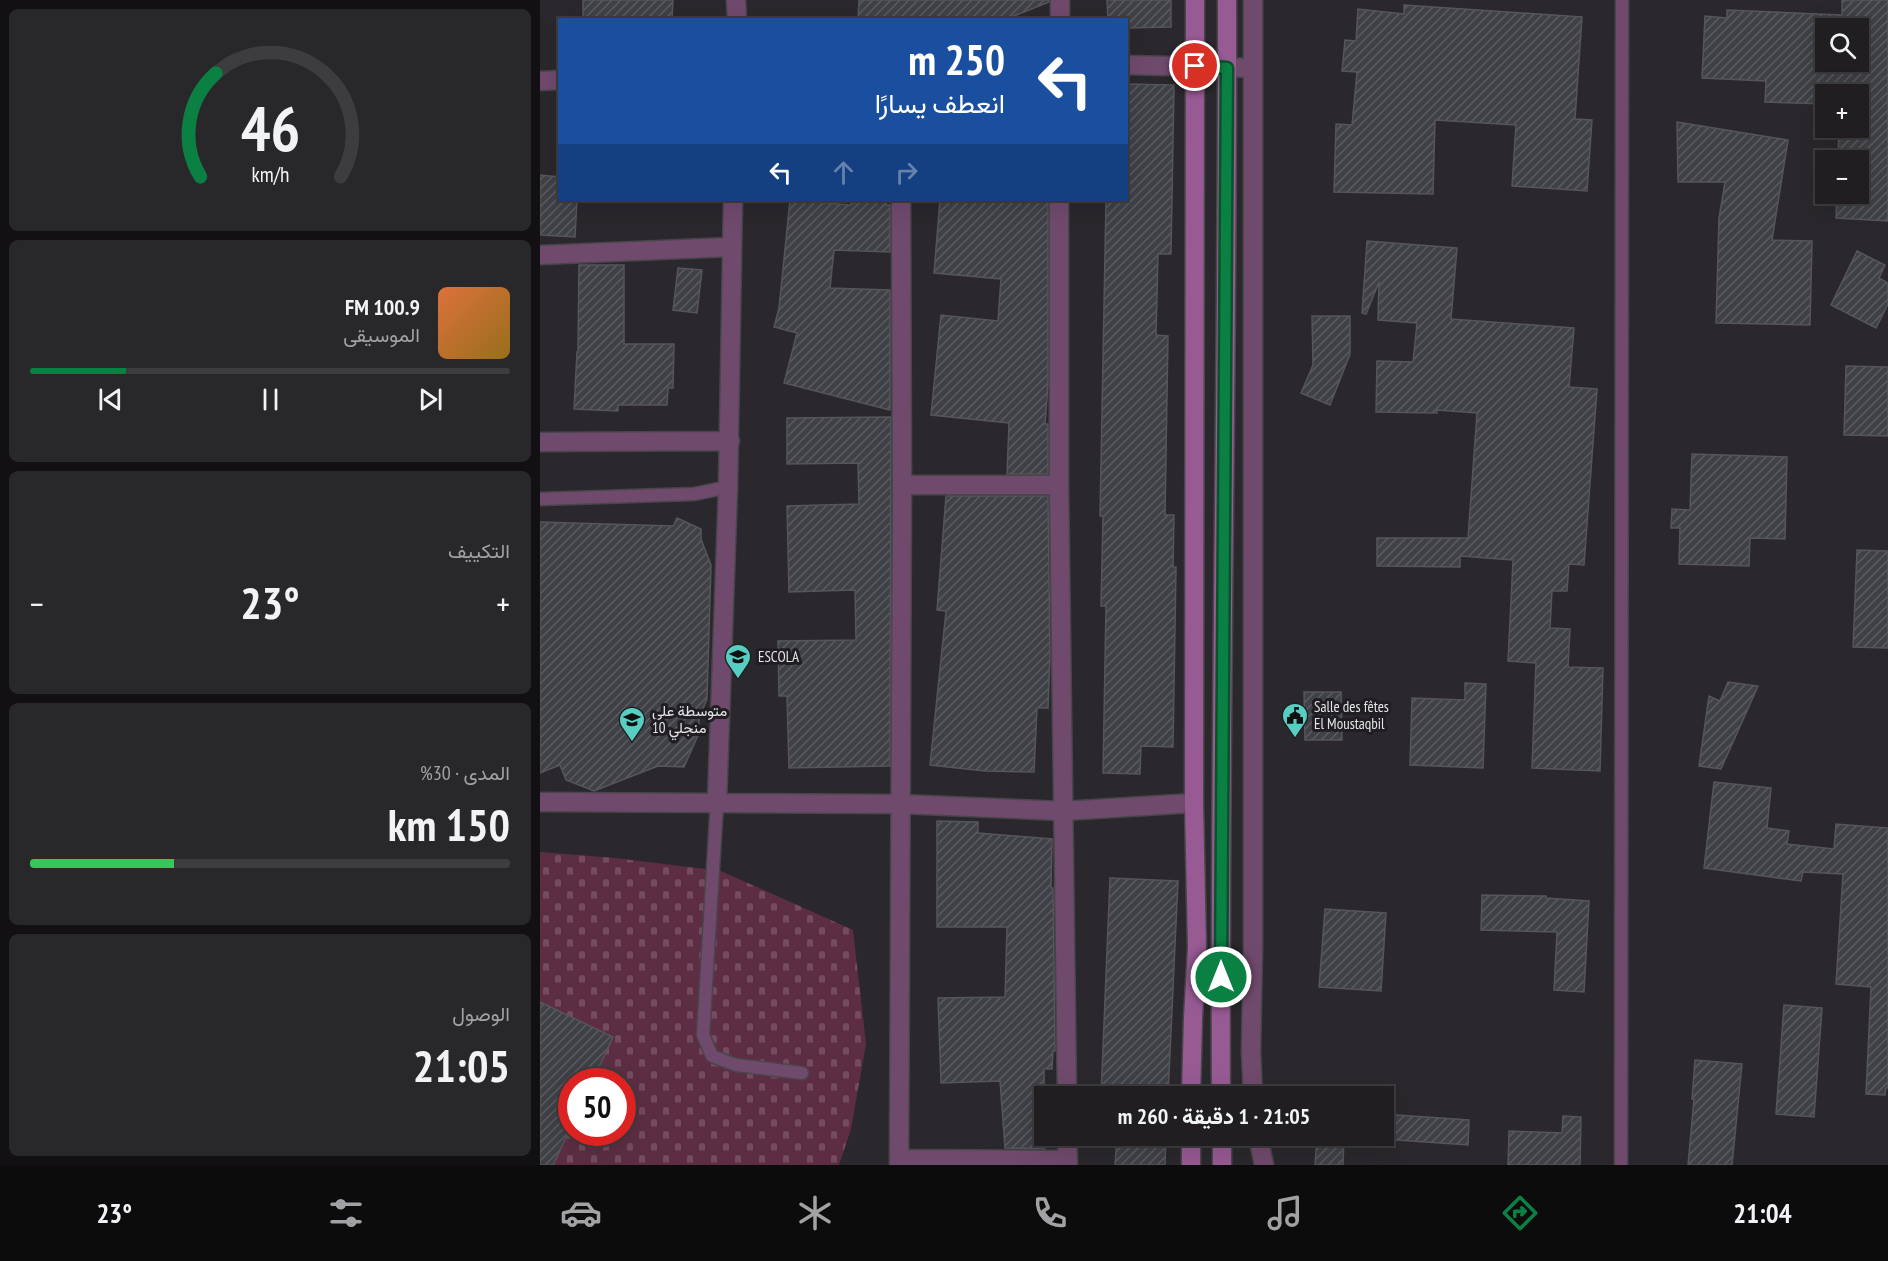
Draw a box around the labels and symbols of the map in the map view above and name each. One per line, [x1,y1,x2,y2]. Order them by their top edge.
pin [1169,40,1220,91]
school or university icon: ESCOLA [723,642,753,680]
place label: ESCOLA [758,647,800,666]
place label: Salle des fêtes El Moustaqbil [1314,697,1389,733]
place label: متوسطة علي منجلي 10 [652,701,727,741]
public building icon: Salle des fêtes El Moustaqbil [1280,701,1310,739]
school or university icon: متوسطة علي منجلي 10 [617,705,647,743]
position arrow [1189,945,1253,1009]
speed limit sign: 50 [558,1068,636,1146]

